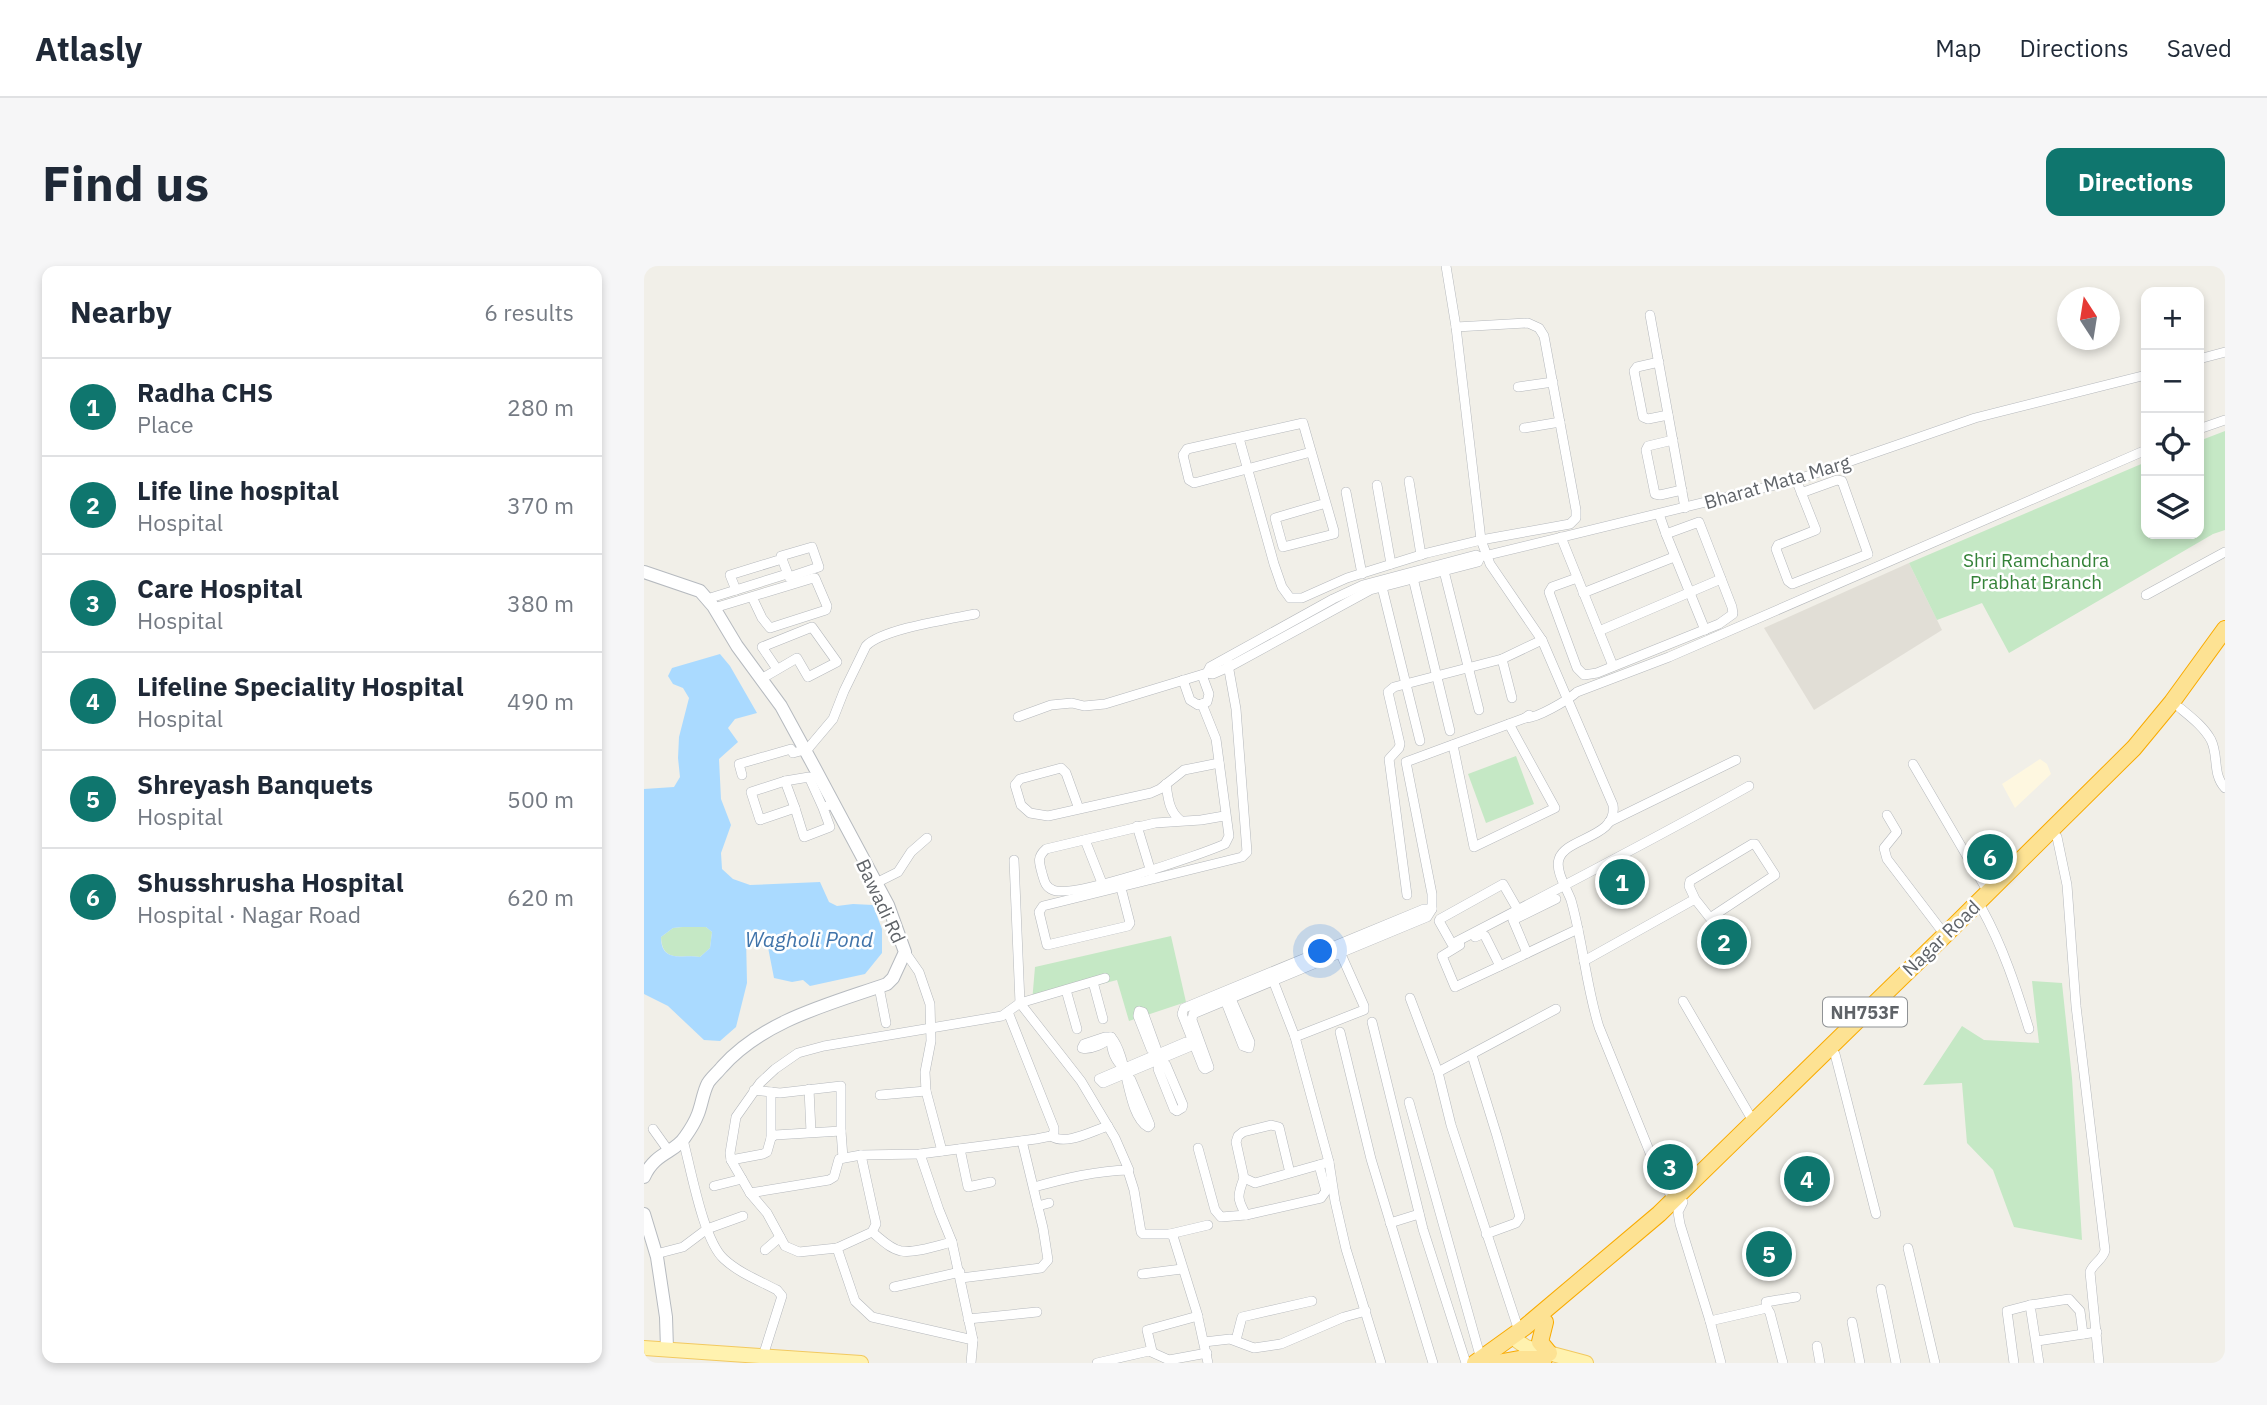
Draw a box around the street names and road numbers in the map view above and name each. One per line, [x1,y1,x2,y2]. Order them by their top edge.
street label: Bharat Mata Marg [1701,450,1853,514]
street label: Bawadi Rd [851,855,911,947]
street label: Nagar Road [1897,895,1985,981]
road number: NH753F [1823,998,1907,1026]

